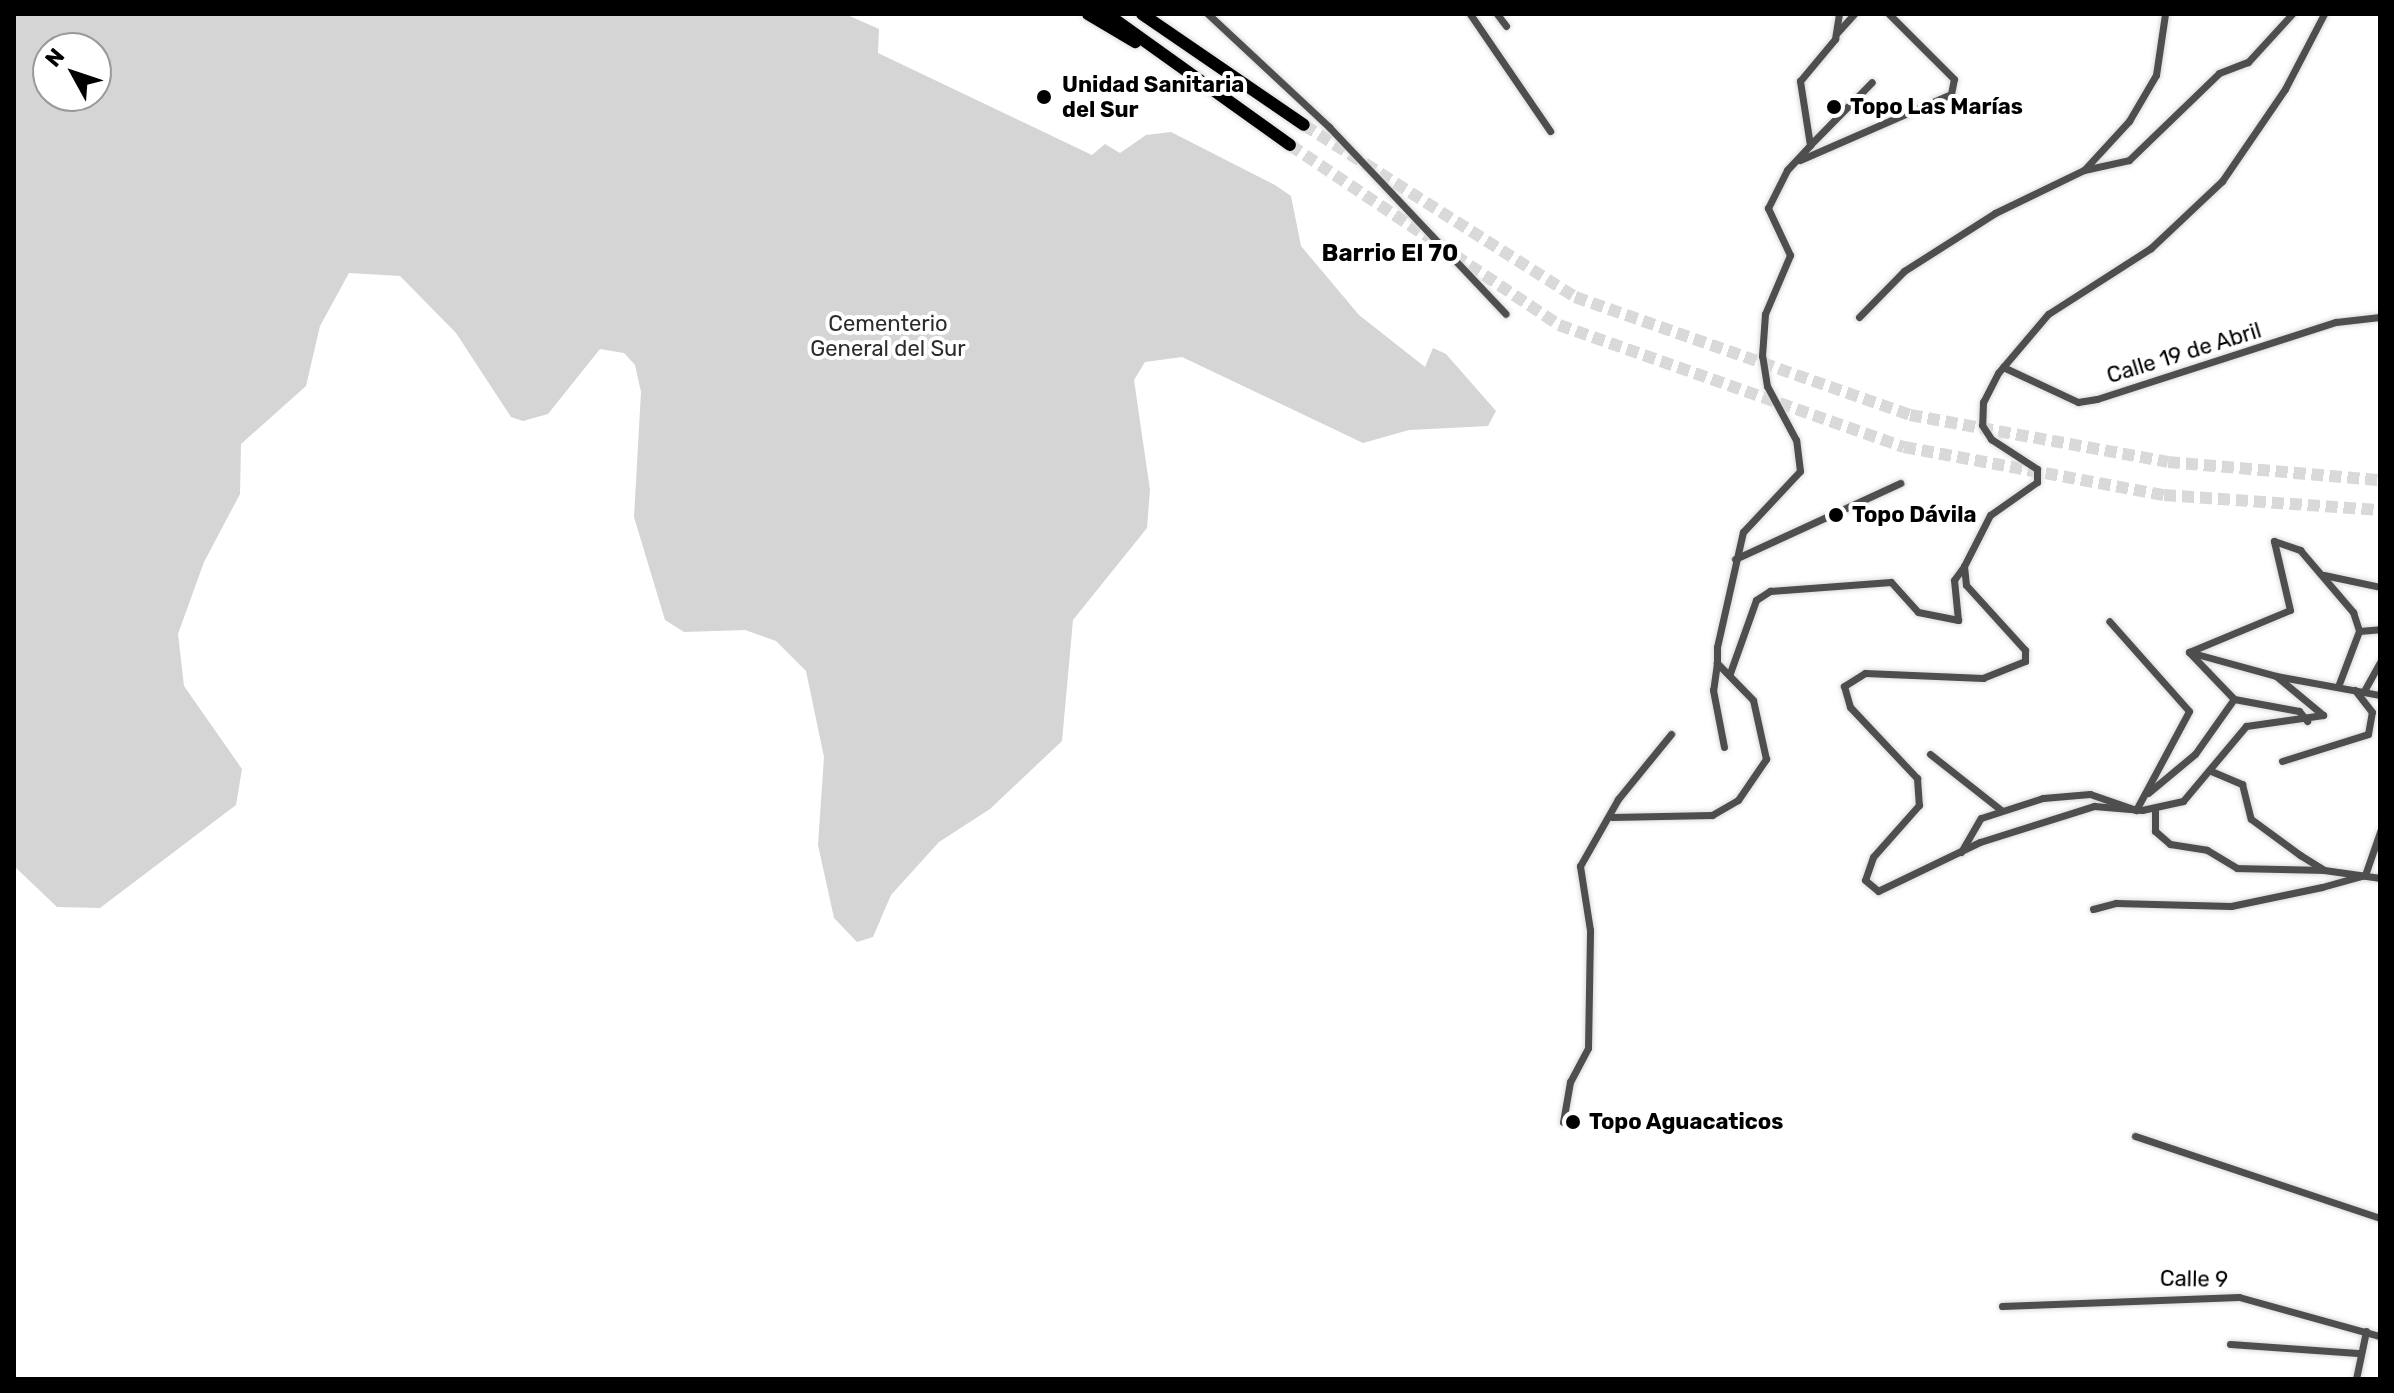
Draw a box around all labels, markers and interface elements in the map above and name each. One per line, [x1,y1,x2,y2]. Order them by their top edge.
north arrow [32,32,112,112]
text: N [39,43,70,72]
place label: Unidad Sanitaria del Sur [1062,71,1244,122]
marker: Unidad Sanitaria del Sur [1033,86,1055,108]
place label: Topo Las Marías [1850,94,2023,120]
marker: Topo Las Marías [1825,98,1843,116]
district label: Barrio El 70 [1322,240,1458,268]
park label: Cementerio General del Sur [810,310,966,362]
street label: Calle 19 de Abril [2103,317,2265,389]
place label: Topo Dávila [1852,502,1976,528]
marker: Topo Dávila [1827,506,1845,524]
place label: Topo Aguacaticos [1589,1109,1784,1135]
marker: Topo Aguacaticos [1564,1113,1582,1131]
street label: Calle 9 [2160,1265,2228,1293]

